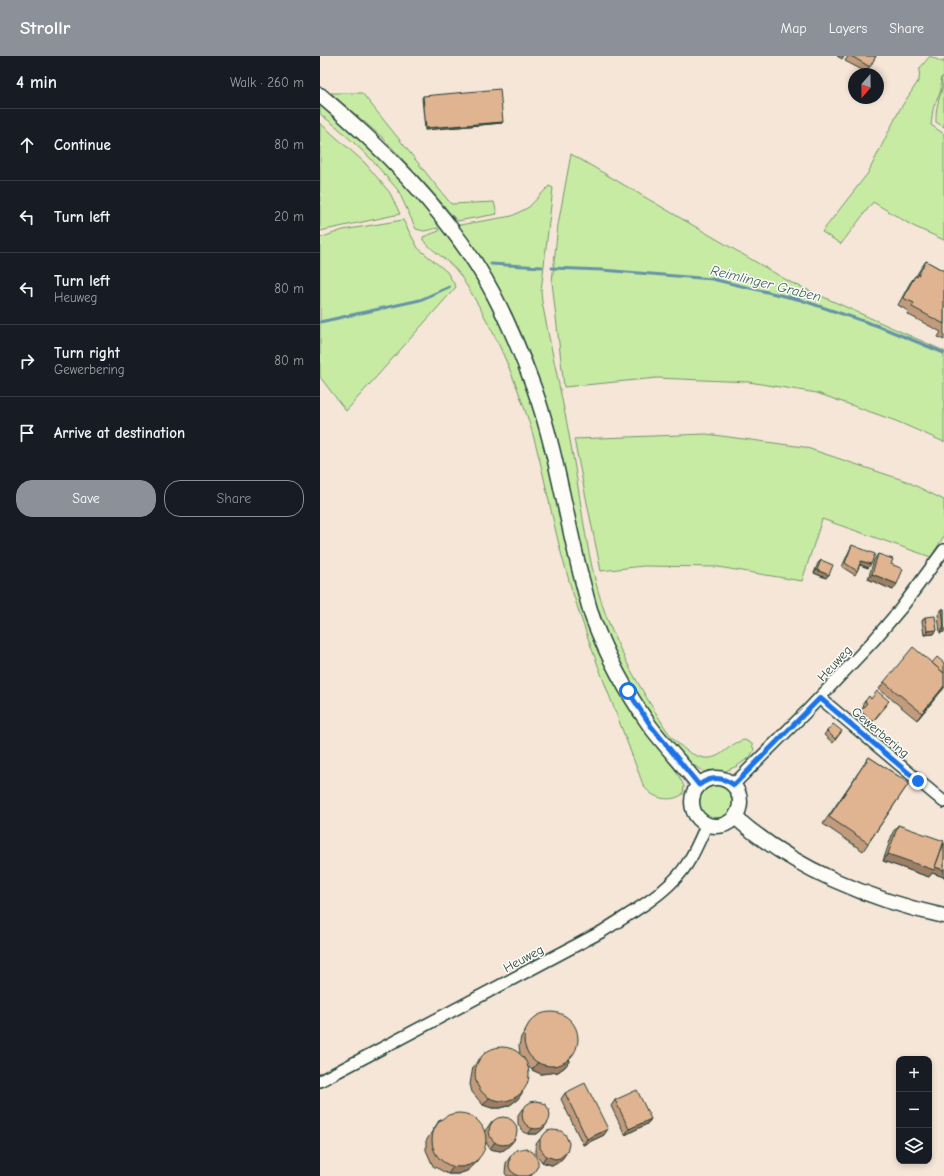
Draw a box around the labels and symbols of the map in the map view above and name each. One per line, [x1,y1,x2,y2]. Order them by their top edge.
north arrow [848,68,884,104]
water label: Reimlinger Graben [709,262,823,306]
street label: Heuweg [814,642,855,684]
route start [619,682,637,700]
street label: Gewerbering [849,704,913,761]
route end [909,772,927,790]
street label: Heuweg [501,942,546,975]

